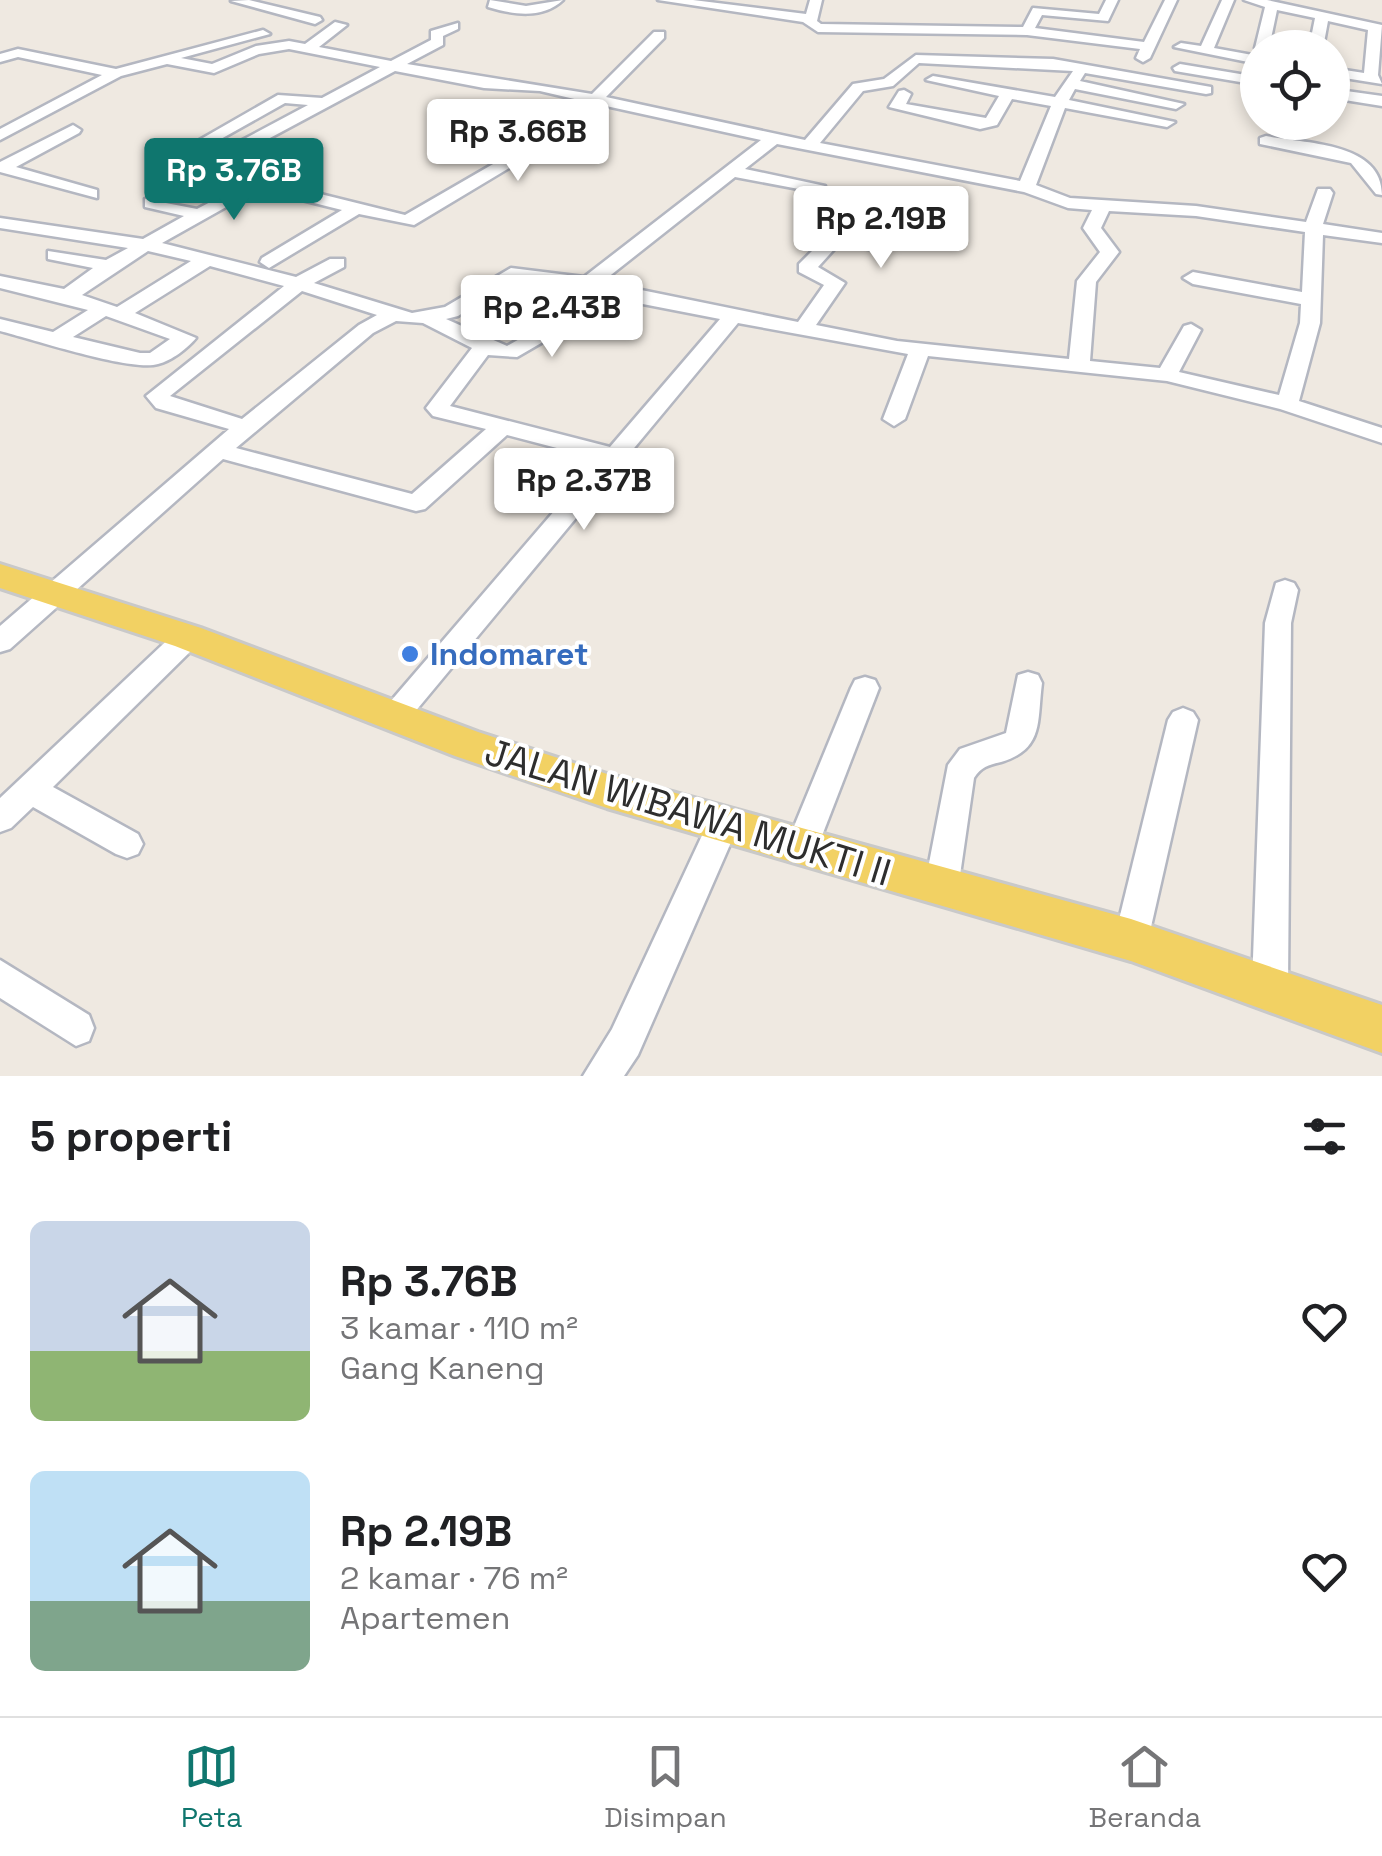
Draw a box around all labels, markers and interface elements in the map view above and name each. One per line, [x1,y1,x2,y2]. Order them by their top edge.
map controls [1240,30,1350,140]
button: locate [1240,30,1350,140]
pin: Rp 3.66B [415,99,621,184]
text: Rp 3.66B [449,111,587,151]
pin: Rp 3.76B [131,138,337,223]
text: Rp 3.76B [166,150,302,190]
pin: Rp 2.19B [778,186,984,271]
text: Rp 2.19B [815,198,947,238]
pin: Rp 2.43B [449,275,655,360]
text: Rp 2.43B [483,287,621,327]
pin: Rp 2.37B [481,448,687,533]
text: Rp 2.37B [516,460,652,500]
place label: Indomaret [430,634,589,674]
marker: Indomaret [399,643,421,665]
street label: JALAN WIBAWA MUKTI II [479,727,897,897]
icon: filters [1297,1109,1352,1164]
text: 5 properti [30,1110,232,1163]
text: Rp 3.76B [340,1255,518,1308]
icon: home [110,1261,230,1381]
icon: heart [1297,1294,1352,1349]
text: 3 kamar · 110 m² [340,1308,578,1348]
text: Gang Kaneng [340,1348,545,1388]
text: Rp 2.19B [340,1505,512,1558]
icon: home [110,1511,230,1631]
icon: heart [1297,1544,1352,1599]
text: 2 kamar · 76 m² [340,1558,568,1598]
text: Apartemen [340,1598,510,1638]
tab: Peta [181,1739,242,1835]
tab: Disimpan [604,1739,727,1835]
tab: Beranda [1088,1739,1201,1835]

